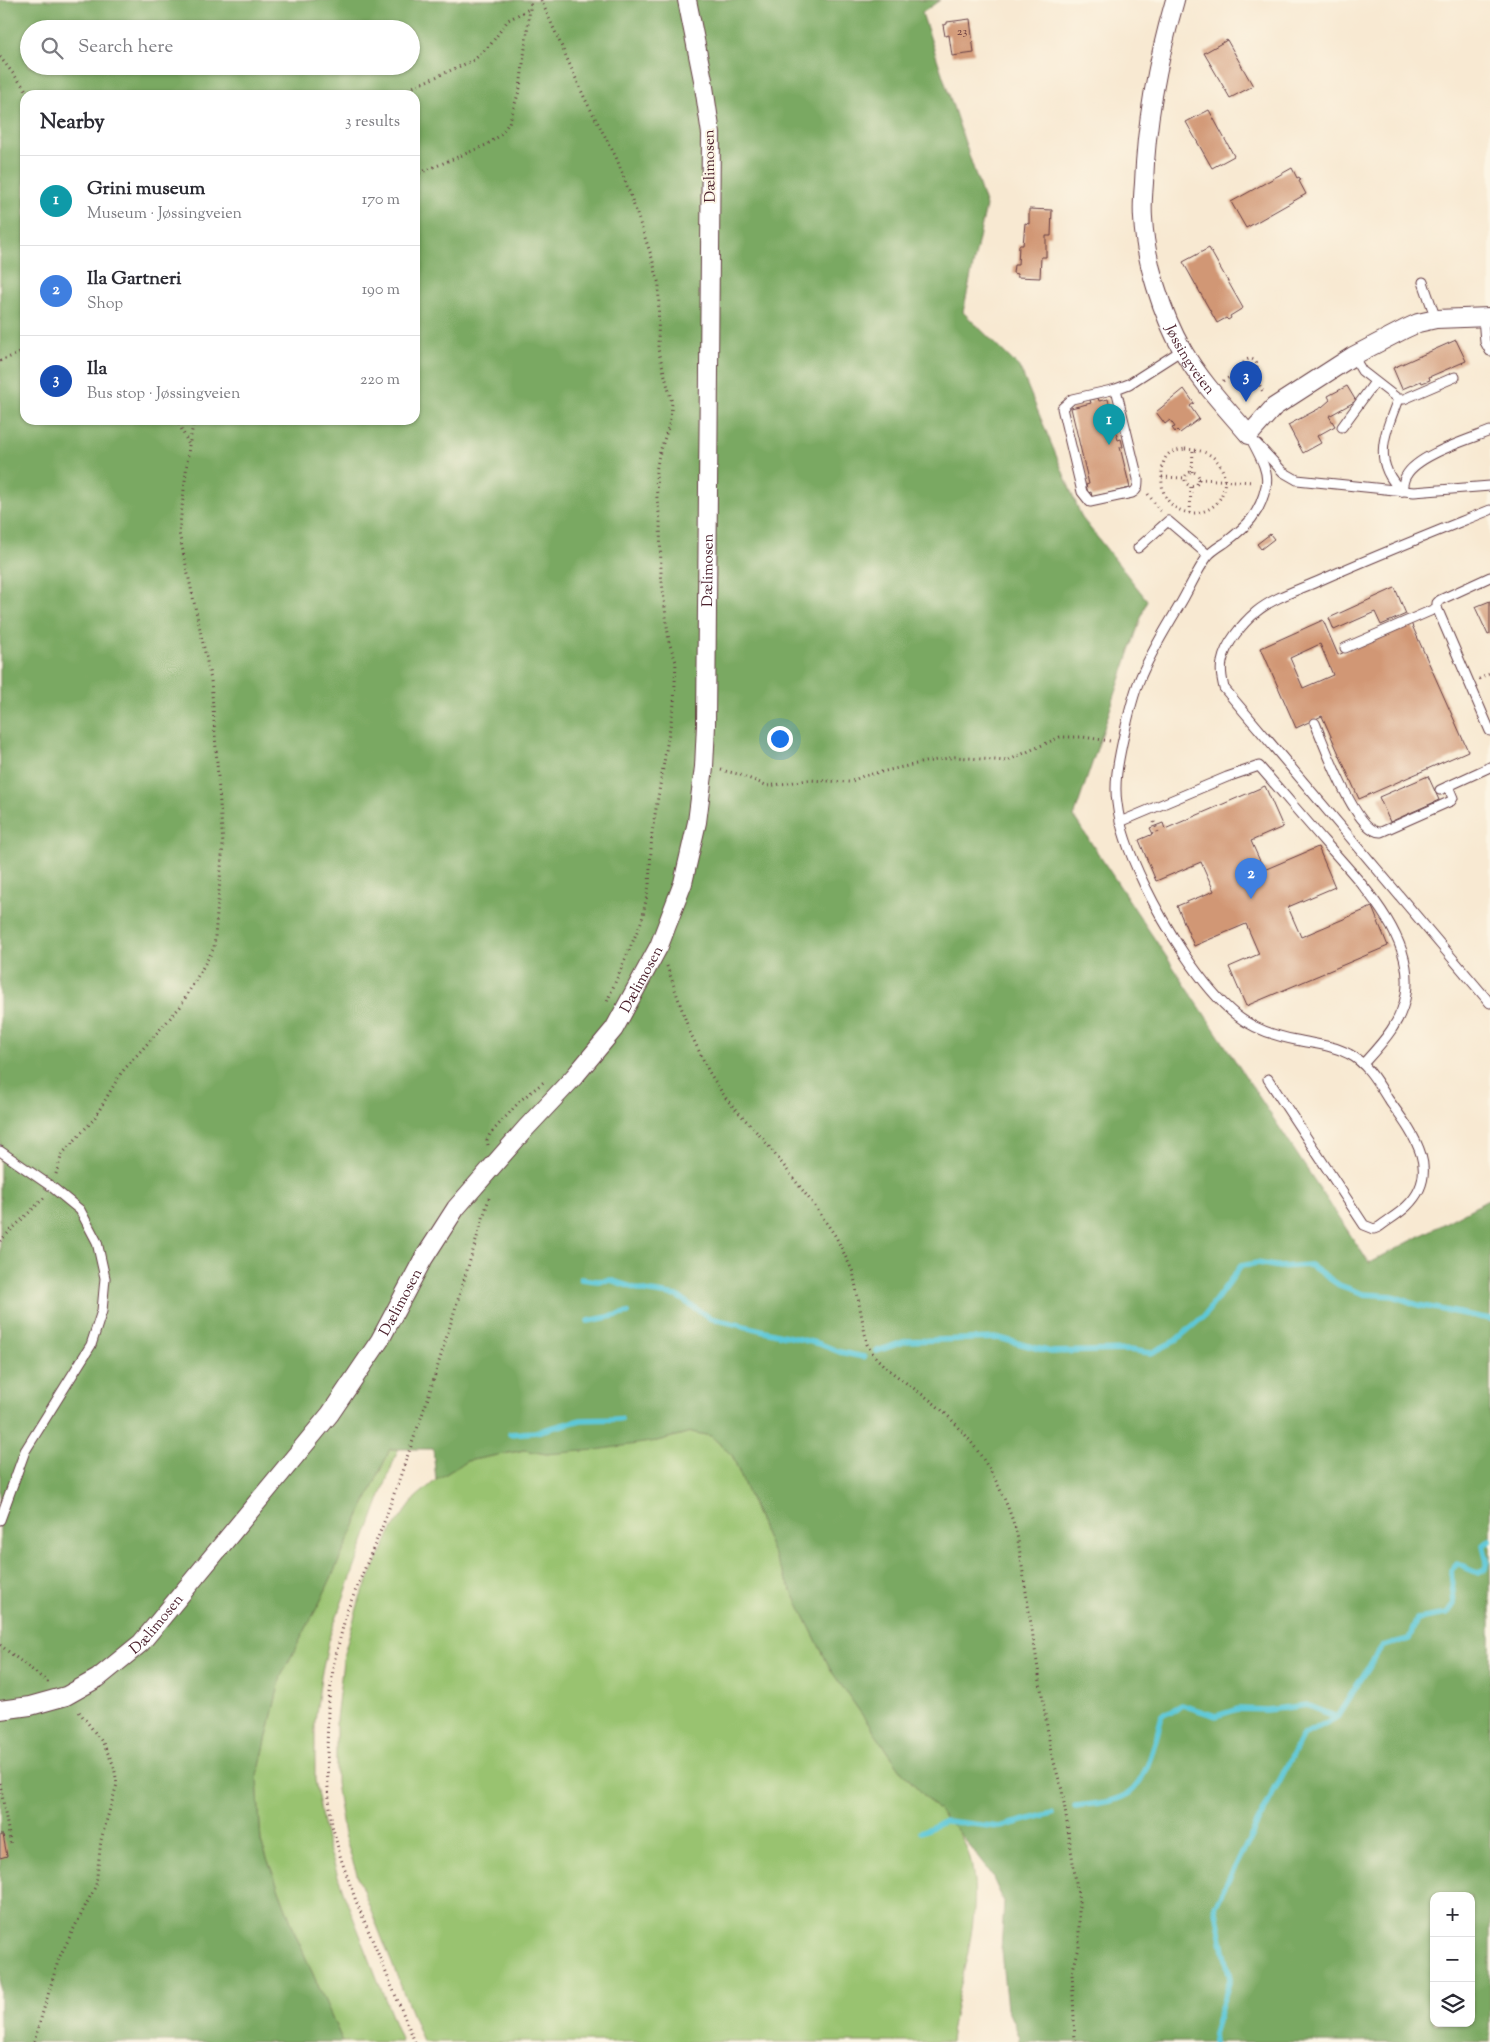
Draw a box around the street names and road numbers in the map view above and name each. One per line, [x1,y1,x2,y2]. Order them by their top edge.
street label: Dælimosen [699,129,722,203]
street label: Jøssingveien [1159,321,1219,400]
street label: Dælimosen [698,533,720,607]
street label: Dælimosen [616,942,669,1017]
street label: Dælimosen [375,1265,428,1340]
street label: Dælimosen [126,1590,189,1660]

